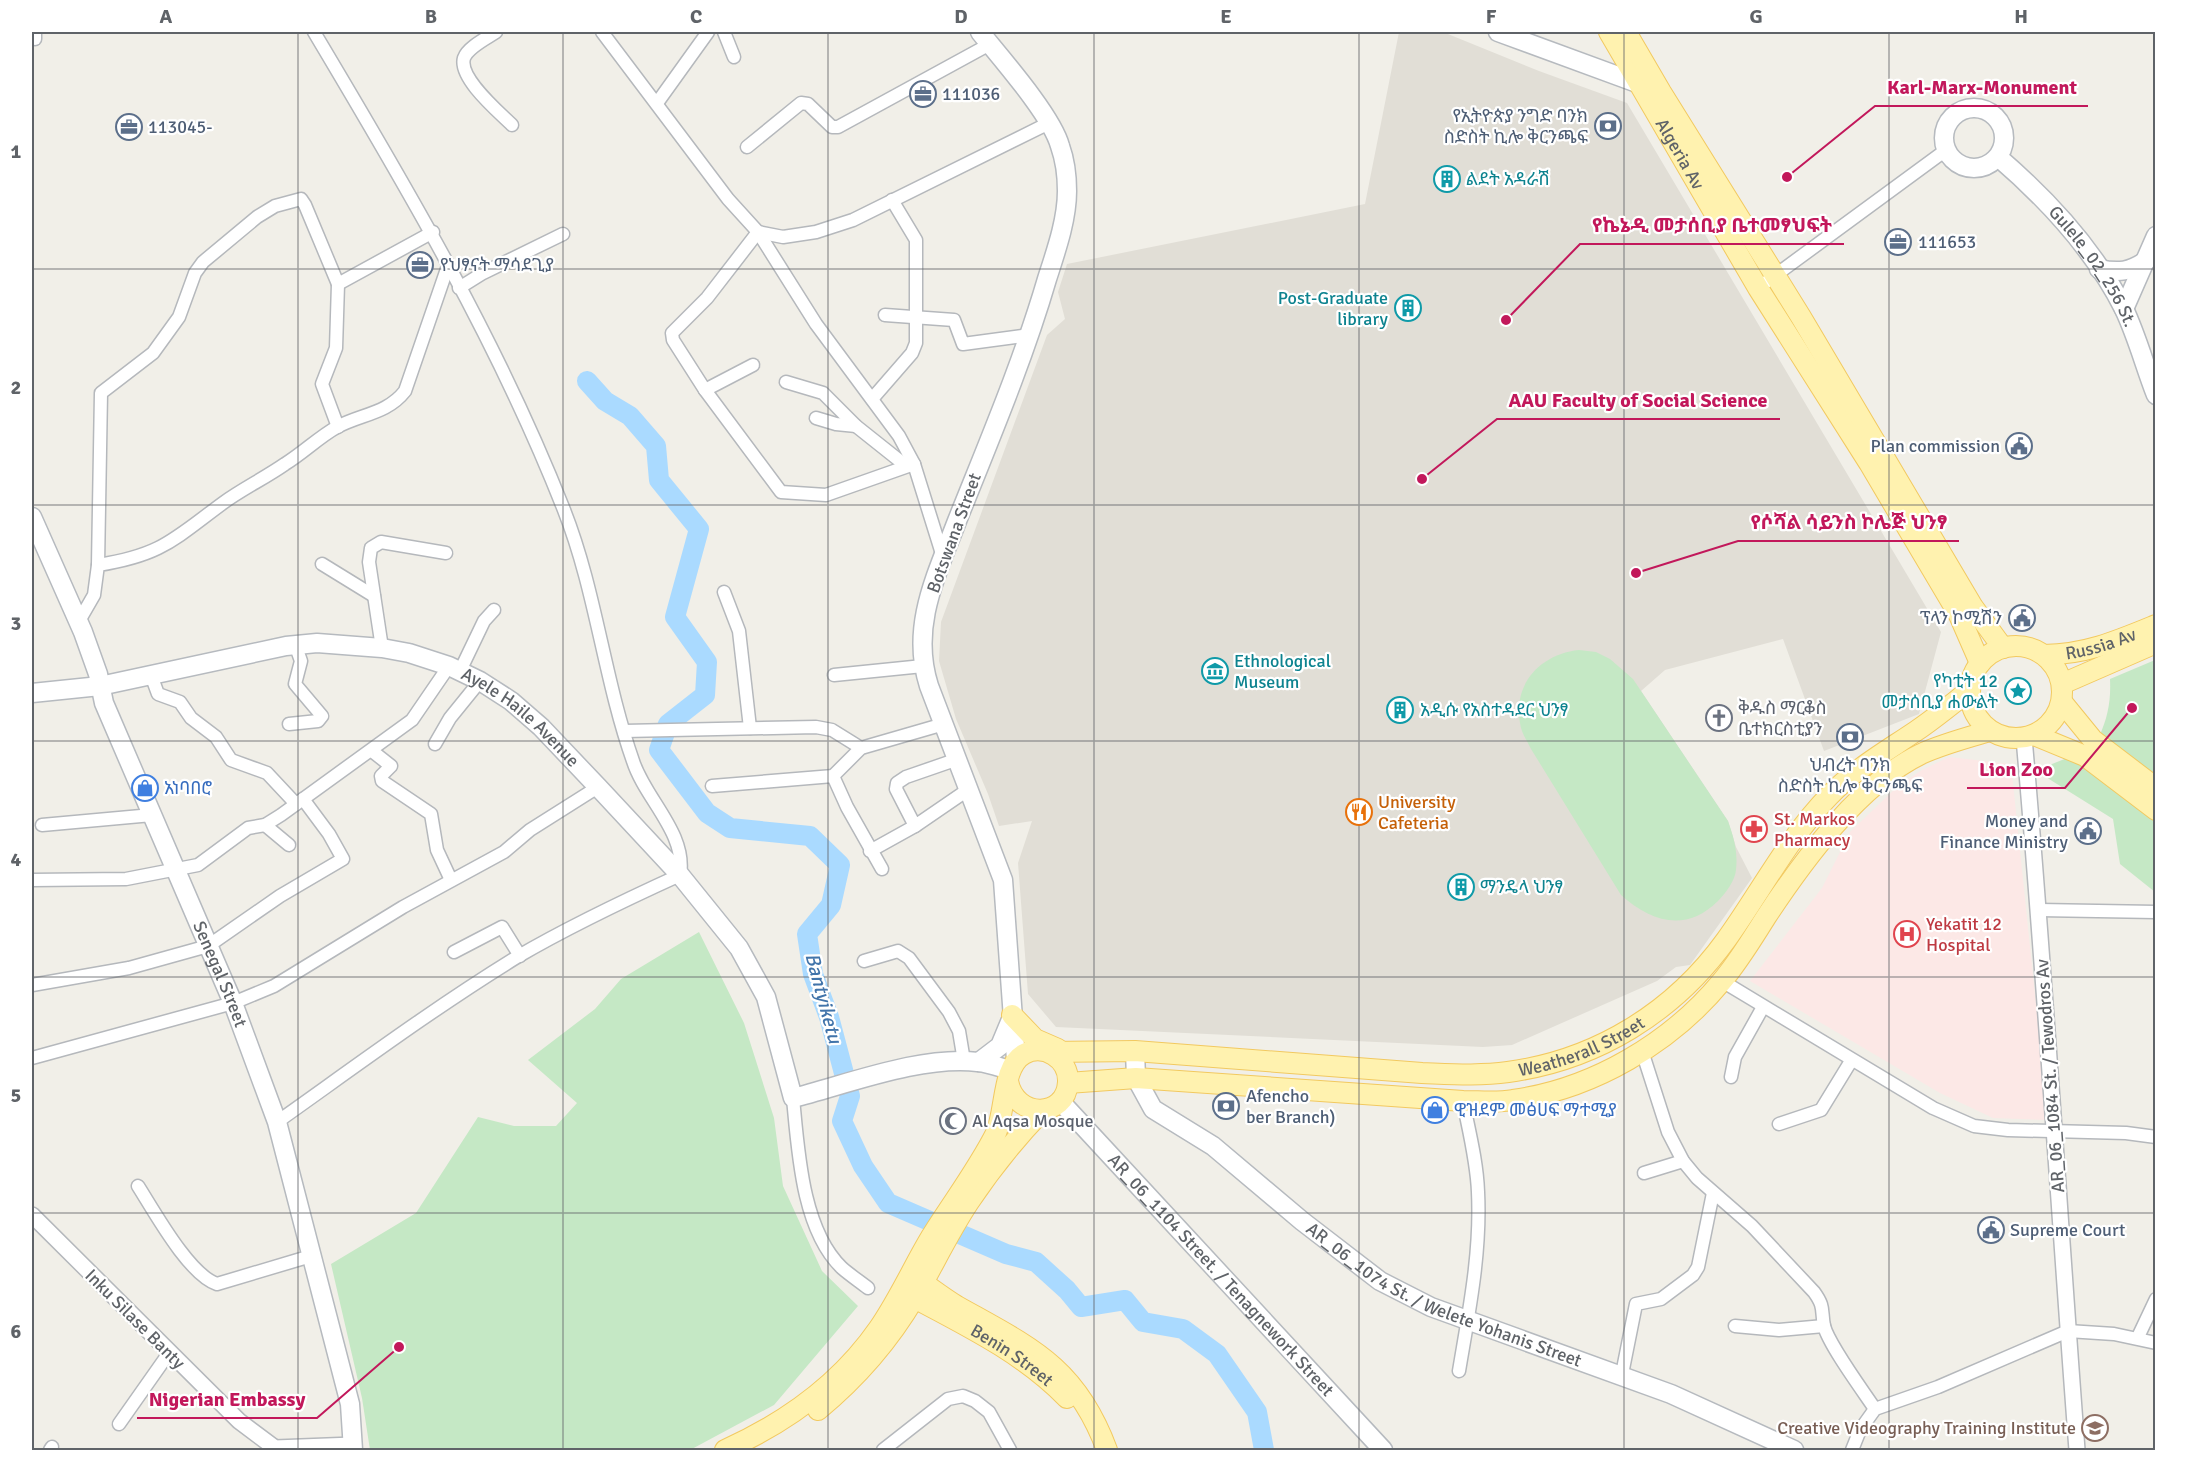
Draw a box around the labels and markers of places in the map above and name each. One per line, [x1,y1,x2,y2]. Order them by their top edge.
callout: Karl-Marx-Monument [1875,68,2088,106]
office icon: 111036 [908,79,938,109]
place label: 111036 [942,83,1000,105]
place label: የኢትዮጵያ ንግድ ባንክ ስድስት ኪሎ ቅርንጫፍ [1444,105,1588,148]
bank icon: የኢትዮጵያ ንግድ ባንክ ስድስት ኪሎ ቅርንጫፍ [1593,111,1623,141]
office icon: 113045- [114,112,144,142]
place label: 113045- [148,116,213,138]
building icon: ልደት አዳራሽ [1432,164,1462,194]
place label: ልደት አዳራሽ [1466,168,1550,190]
callout: የኬኔዲ መታሰቢያ ቤተመፃህፍት [1580,206,1844,244]
office icon: 111653 [1883,227,1913,257]
place label: 111653 [1918,231,1976,253]
office icon: የህፃናት ማሳደጊያ [405,250,435,280]
place label: የህፃናት ማሳደጊያ [440,254,554,276]
place label: Post-Graduate library [1278,287,1389,330]
building icon: Post-Graduate library [1393,293,1423,323]
callout: AAU Faculty of Social Science [1497,381,1780,419]
public building icon: Plan commission [2004,431,2034,461]
place label: Plan commission [1870,435,2000,457]
callout: የሶሻል ሳይንስ ኮሌጅ ህንፃ [1738,503,1959,541]
public building icon: ፕላን ኮሚሽን [2007,603,2037,633]
place label: ፕላን ኮሚሽን [1920,607,2002,629]
place label: Ethnological Museum [1234,650,1331,693]
museum icon: Ethnological Museum [1200,656,1230,686]
place label: የካቲት 12 መታሰቢያ ሐውልት [1881,670,1998,713]
place icon: የካቲት 12 መታሰቢያ ሐውልት [2003,676,2033,706]
building icon: አዲሱ የአስተዳደር ህንፃ [1385,695,1415,725]
place label: ቅዱስ ማርቆስ ቤተክርስቲያን [1738,697,1827,740]
place label: አዲሱ የአስተዳደር ህንፃ [1420,699,1569,721]
church icon: ቅዱስ ማርቆስ ቤተክርስቲያን [1704,703,1734,733]
bank icon: ህብረት ባንክ ስድስት ኪሎ ቅርንጫፍ [1835,722,1865,752]
callout: Lion Zoo [1967,750,2065,788]
place label: ህብረት ባንክ ስድስት ኪሎ ቅርንጫፍ [1778,754,1922,797]
shop icon: አነባበሮ [130,773,160,803]
place label: አነባበሮ [164,777,212,799]
place label: University Cafeteria [1378,791,1456,834]
restaurant icon: University Cafeteria [1344,797,1374,827]
place label: St. Markos Pharmacy [1774,808,1855,851]
place label: Money and Finance Ministry [1940,810,2069,853]
pharmacy icon: St. Markos Pharmacy [1739,814,1769,844]
public building icon: Money and Finance Ministry [2073,816,2103,846]
building icon: ማንዴላ ህንፃ [1446,872,1476,902]
place label: ማንዴላ ህንፃ [1480,876,1563,898]
place label: Yekatit 12 Hospital [1926,913,2002,956]
hospital icon: Yekatit 12 Hospital [1892,919,1922,949]
place label: Afencho ber Branch) [1246,1085,1335,1128]
bank icon: Afencho ber Branch) [1211,1091,1241,1121]
shop icon: ዊዝደም መፅሀፍ ማተሚያ [1420,1095,1450,1125]
place label: ዊዝደም መፅሀፍ ማተሚያ [1454,1099,1617,1121]
mosque icon: Al Aqsa Mosque [938,1106,968,1136]
place label: Al Aqsa Mosque [972,1110,1094,1132]
public building icon: Supreme Court [1976,1215,2006,1245]
place label: Supreme Court [2010,1219,2125,1241]
callout: Nigerian Embassy [137,1380,317,1418]
school or university icon: Creative Videography Training Institute [2080,1413,2110,1443]
place label: Creative Videography Training Institute [1777,1417,2076,1439]

